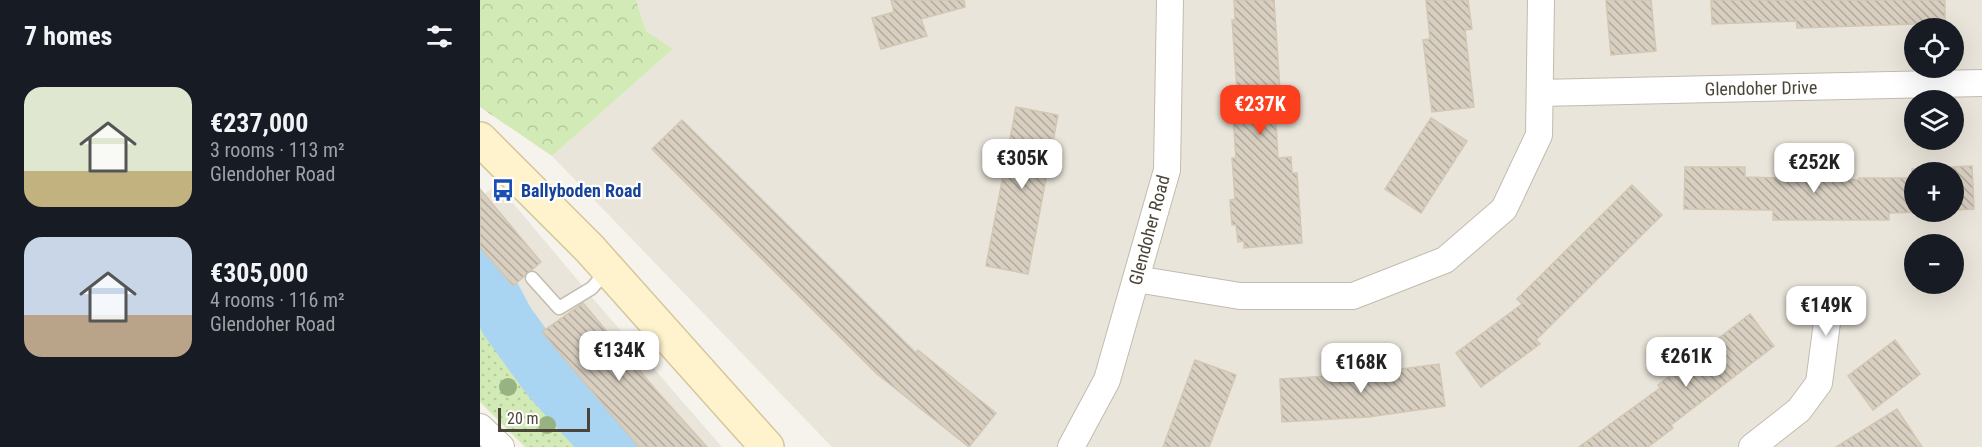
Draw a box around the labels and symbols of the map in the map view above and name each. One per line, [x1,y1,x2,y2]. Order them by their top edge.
street label: Glendoher Drive [1705,77,1817,99]
pin: €237K [1218,85,1302,136]
pin: €305K [980,139,1064,190]
pin: €252K [1772,143,1856,194]
street label: Glendoher Road [1124,173,1174,287]
bus stop icon: Ballyboden Road [490,177,516,203]
place label: Ballyboden Road [521,180,641,201]
pin: €149K [1784,286,1868,337]
pin: €134K [577,331,661,382]
pin: €261K [1644,337,1728,388]
pin: €168K [1319,343,1403,394]
scale bar [498,405,590,432]

